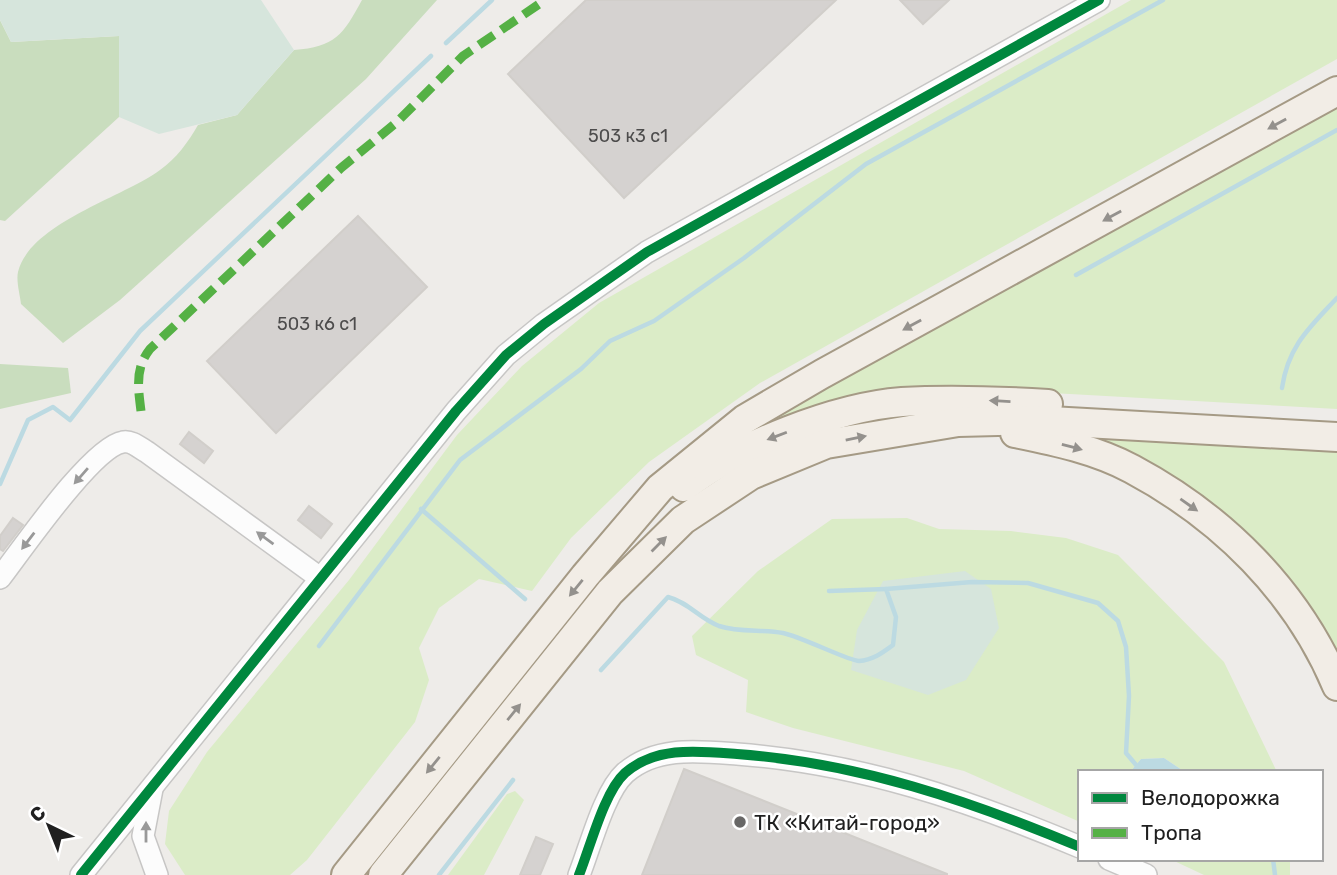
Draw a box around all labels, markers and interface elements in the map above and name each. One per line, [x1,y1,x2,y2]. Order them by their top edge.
one-way arrow [1268,118,1287,130]
house number: 503 к3 с1 [588,125,668,147]
one-way arrow [1102,210,1122,222]
house number: 503 к6 с1 [277,313,357,335]
one-way arrow [902,319,922,331]
one-way arrow [989,395,1011,406]
one-way arrow [767,431,788,442]
one-way arrow [845,432,867,443]
one-way arrow [1062,442,1083,452]
one-way arrow [73,467,89,485]
one-way arrow [1180,498,1198,512]
one-way arrow [255,531,274,545]
one-way arrow [22,532,36,550]
one-way arrow [650,536,667,552]
one-way arrow [568,578,583,596]
one-way arrow [506,704,521,722]
one-way arrow [426,756,441,773]
legend [1078,770,1323,861]
text: Велодорожка [1141,785,1280,810]
north arrow [14,791,84,861]
text: С [25,801,50,827]
place label: ТК «Китай-город» [754,810,940,835]
marker: ТК «Китай-город» [732,814,748,830]
text: Тропа [1141,820,1202,845]
one-way arrow [140,821,152,843]

